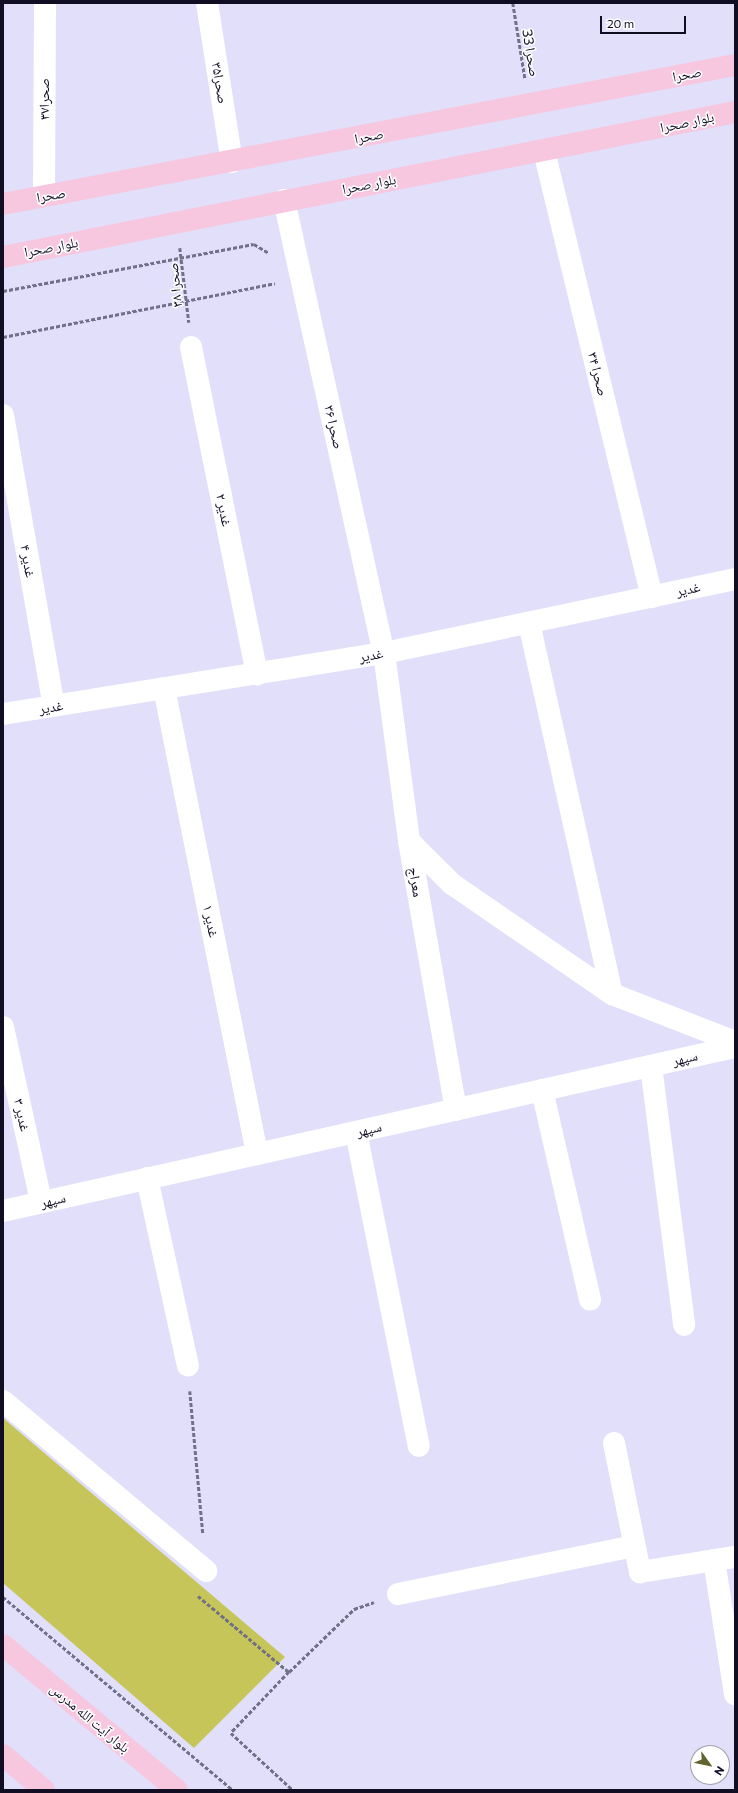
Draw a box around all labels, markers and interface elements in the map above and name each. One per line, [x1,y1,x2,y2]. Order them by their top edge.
scale bar [602,8,688,34]
text: 20 m [607,16,634,30]
street label: صحرا 33 [519,28,543,78]
street label: صحرا۳۵ [208,61,232,105]
street label: صحرا [671,63,703,85]
street label: صحرا۳۷ [36,78,52,120]
street label: بلوار صحرا [659,108,715,136]
street label: صحرا [353,125,385,147]
street label: بلوار صحرا [341,171,397,197]
street label: صحرا [35,184,67,206]
street label: بلوار صحرا [23,234,79,260]
street label: صحرا ۳۸ [164,262,186,308]
street label: صحرا ۳۴ [584,350,612,398]
street label: صحرا ۳۶ [321,403,347,451]
street label: غدیر ۲ [213,492,235,528]
street label: غدیر ۴ [17,543,39,579]
street label: غدیر [674,578,702,600]
street label: غدیر [358,645,384,665]
street label: غدیر [38,697,64,717]
street label: معراج [405,866,427,898]
street label: غدیر ۱ [200,903,222,939]
street label: سپهر [671,1047,699,1069]
street label: غدیر ۳ [10,1097,34,1133]
street label: سپهر [355,1118,383,1140]
street label: سپهر [39,1189,67,1211]
street label: بلوار آیت الله مدرس [47,1680,133,1756]
north arrow [690,1745,730,1785]
text: N [712,1764,727,1778]

